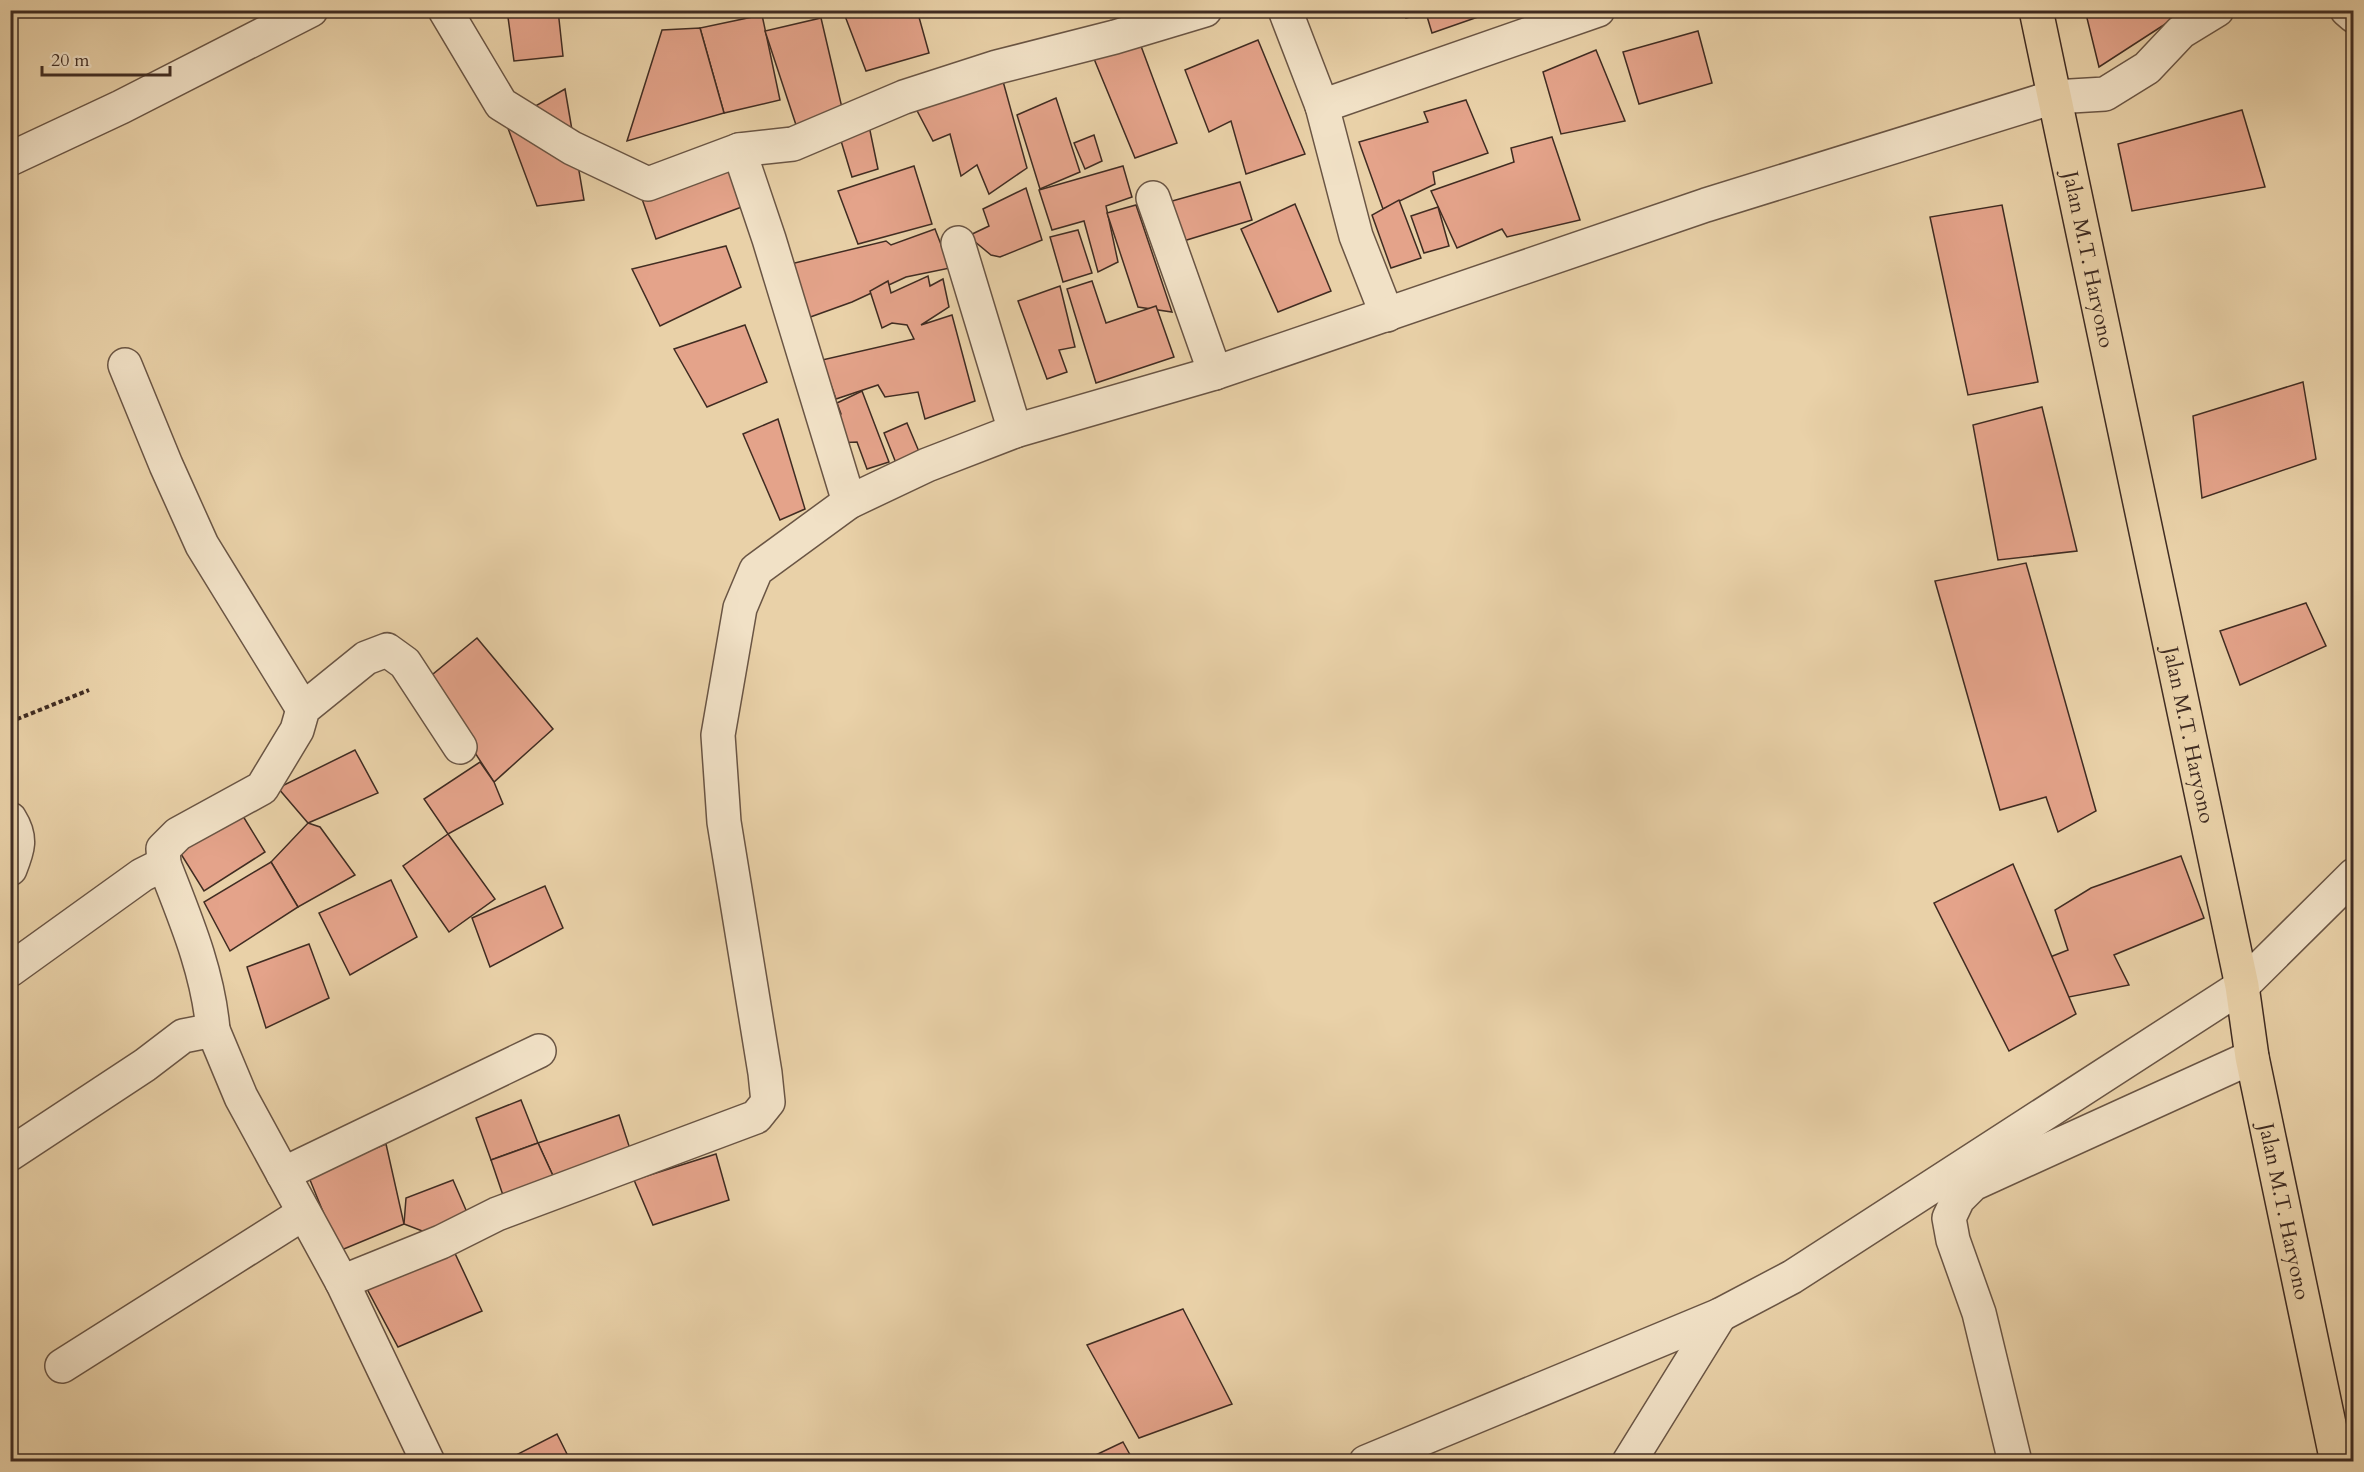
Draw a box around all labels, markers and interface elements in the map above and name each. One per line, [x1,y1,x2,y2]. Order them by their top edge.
scale bar [42,39,170,77]
text: 20 m [51,48,90,73]
street label: Jalan M.T. Haryono [2055,166,2121,350]
street label: Jalan M.T. Haryono [2156,641,2222,826]
street label: Jalan M.T. Haryono [2251,1118,2317,1302]

